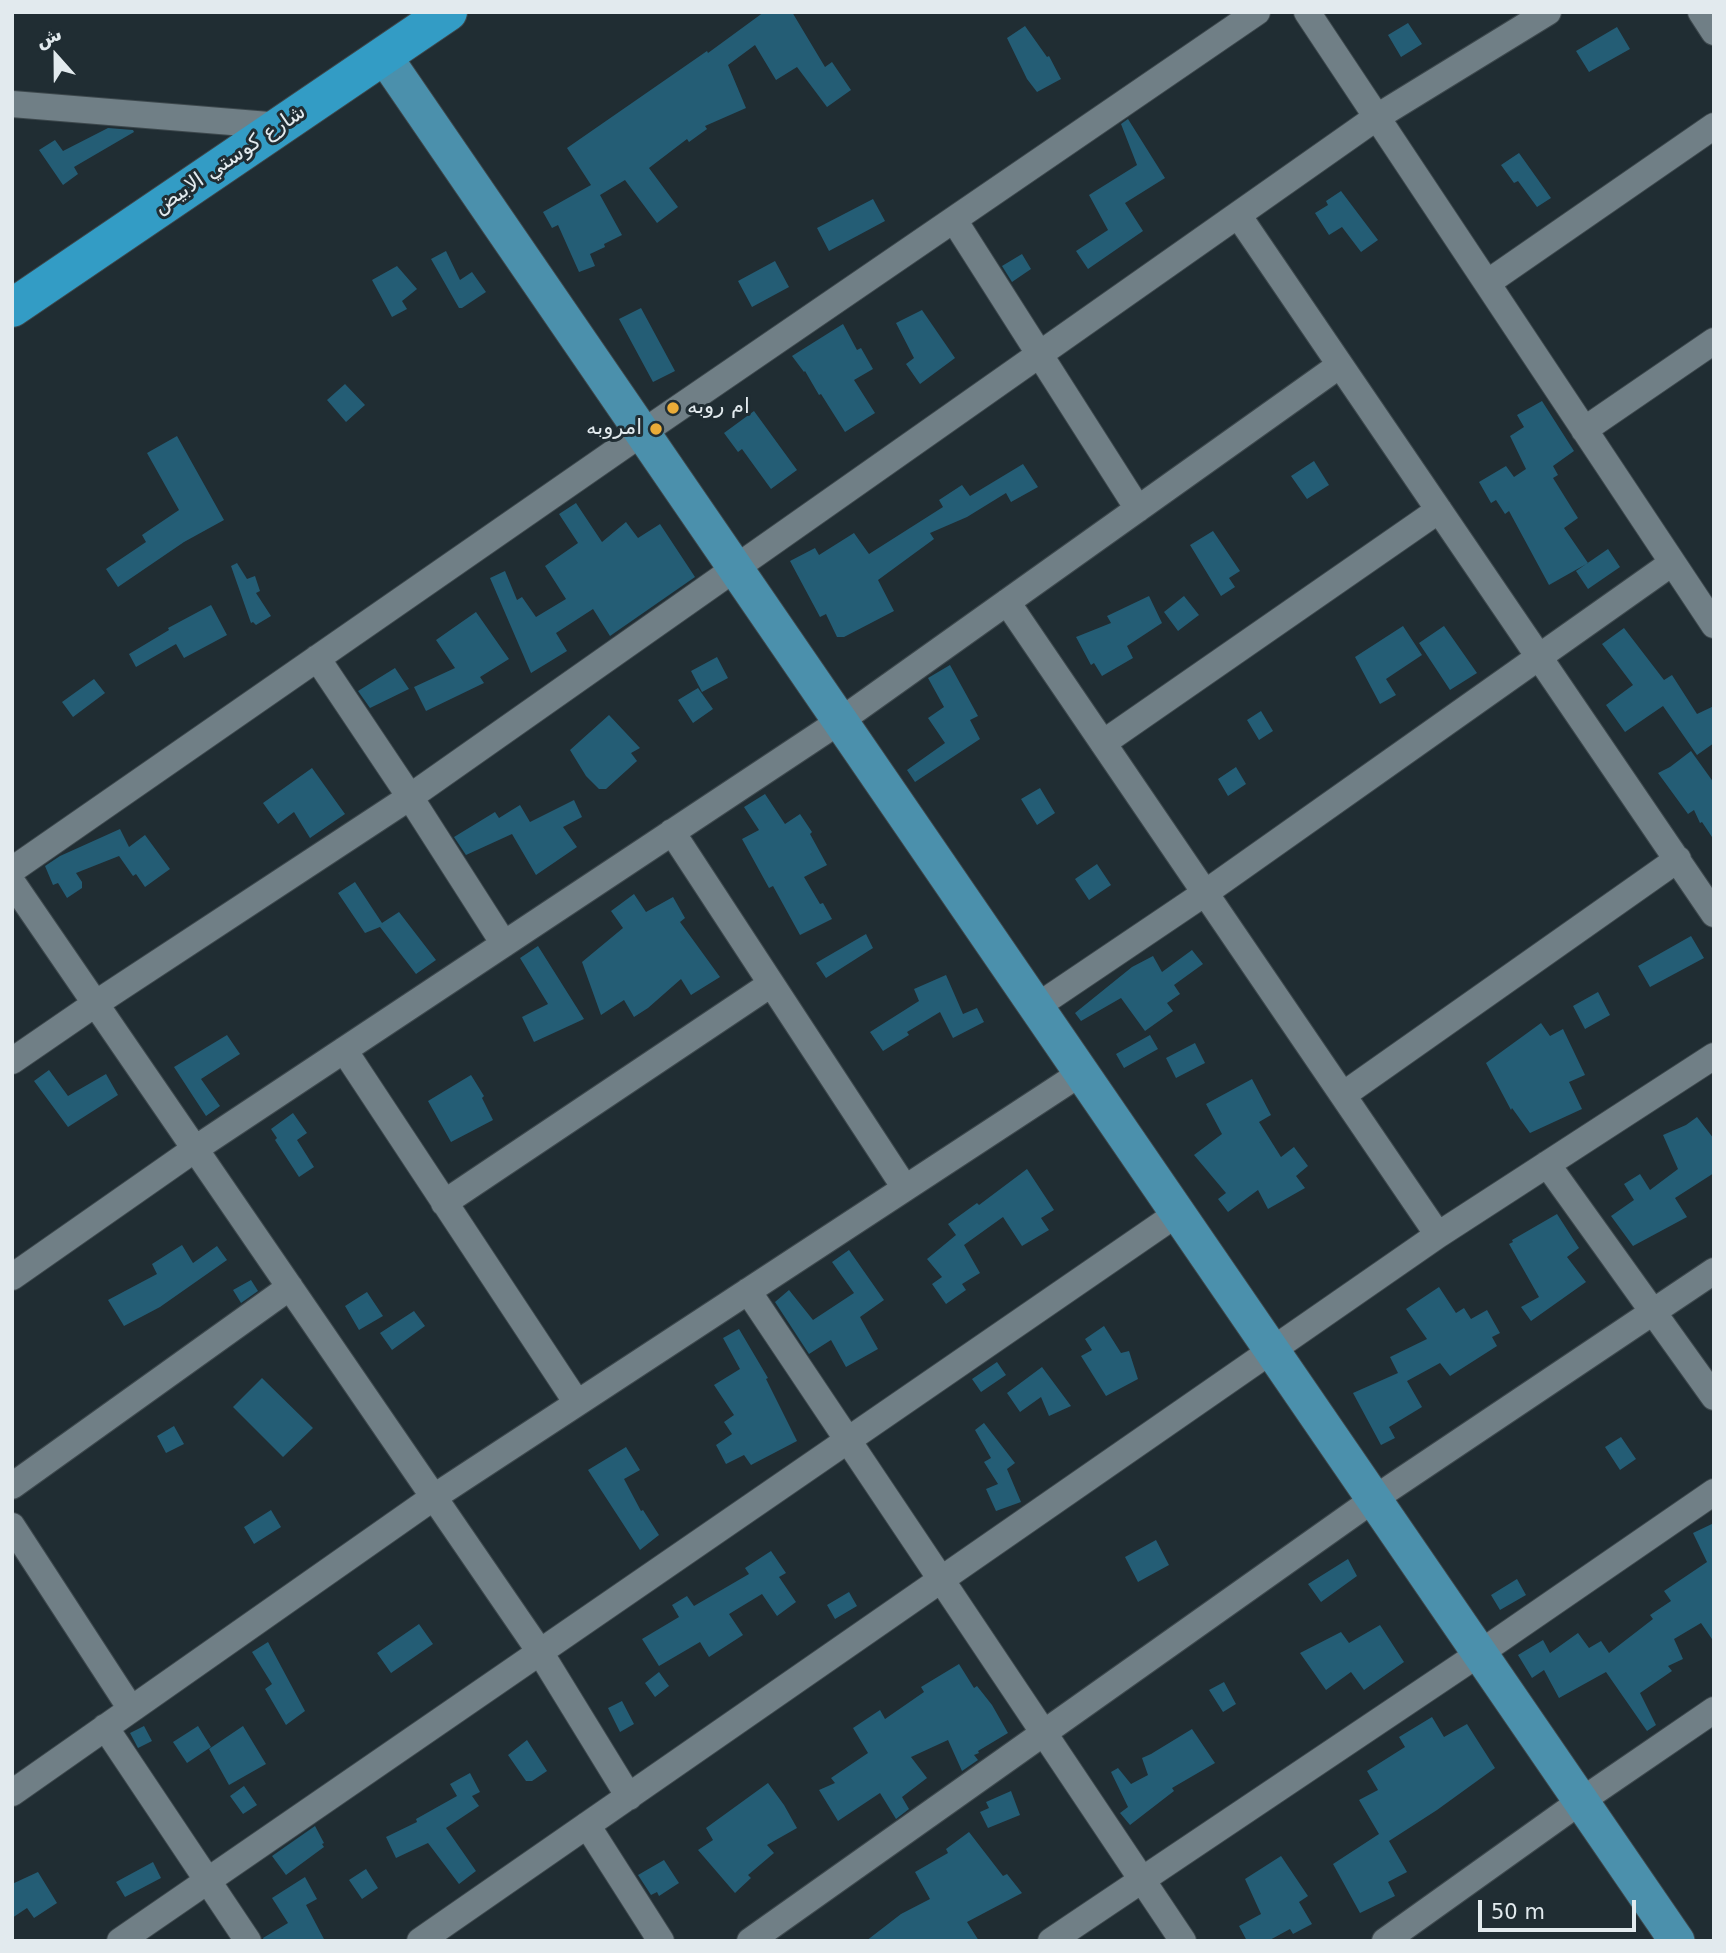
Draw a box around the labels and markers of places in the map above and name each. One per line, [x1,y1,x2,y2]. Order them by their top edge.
place label: ام روبه [687,395,750,421]
marker: ام روبه [665,400,681,416]
place label: امروبه [586,416,642,442]
marker: امروبه [648,421,664,437]

